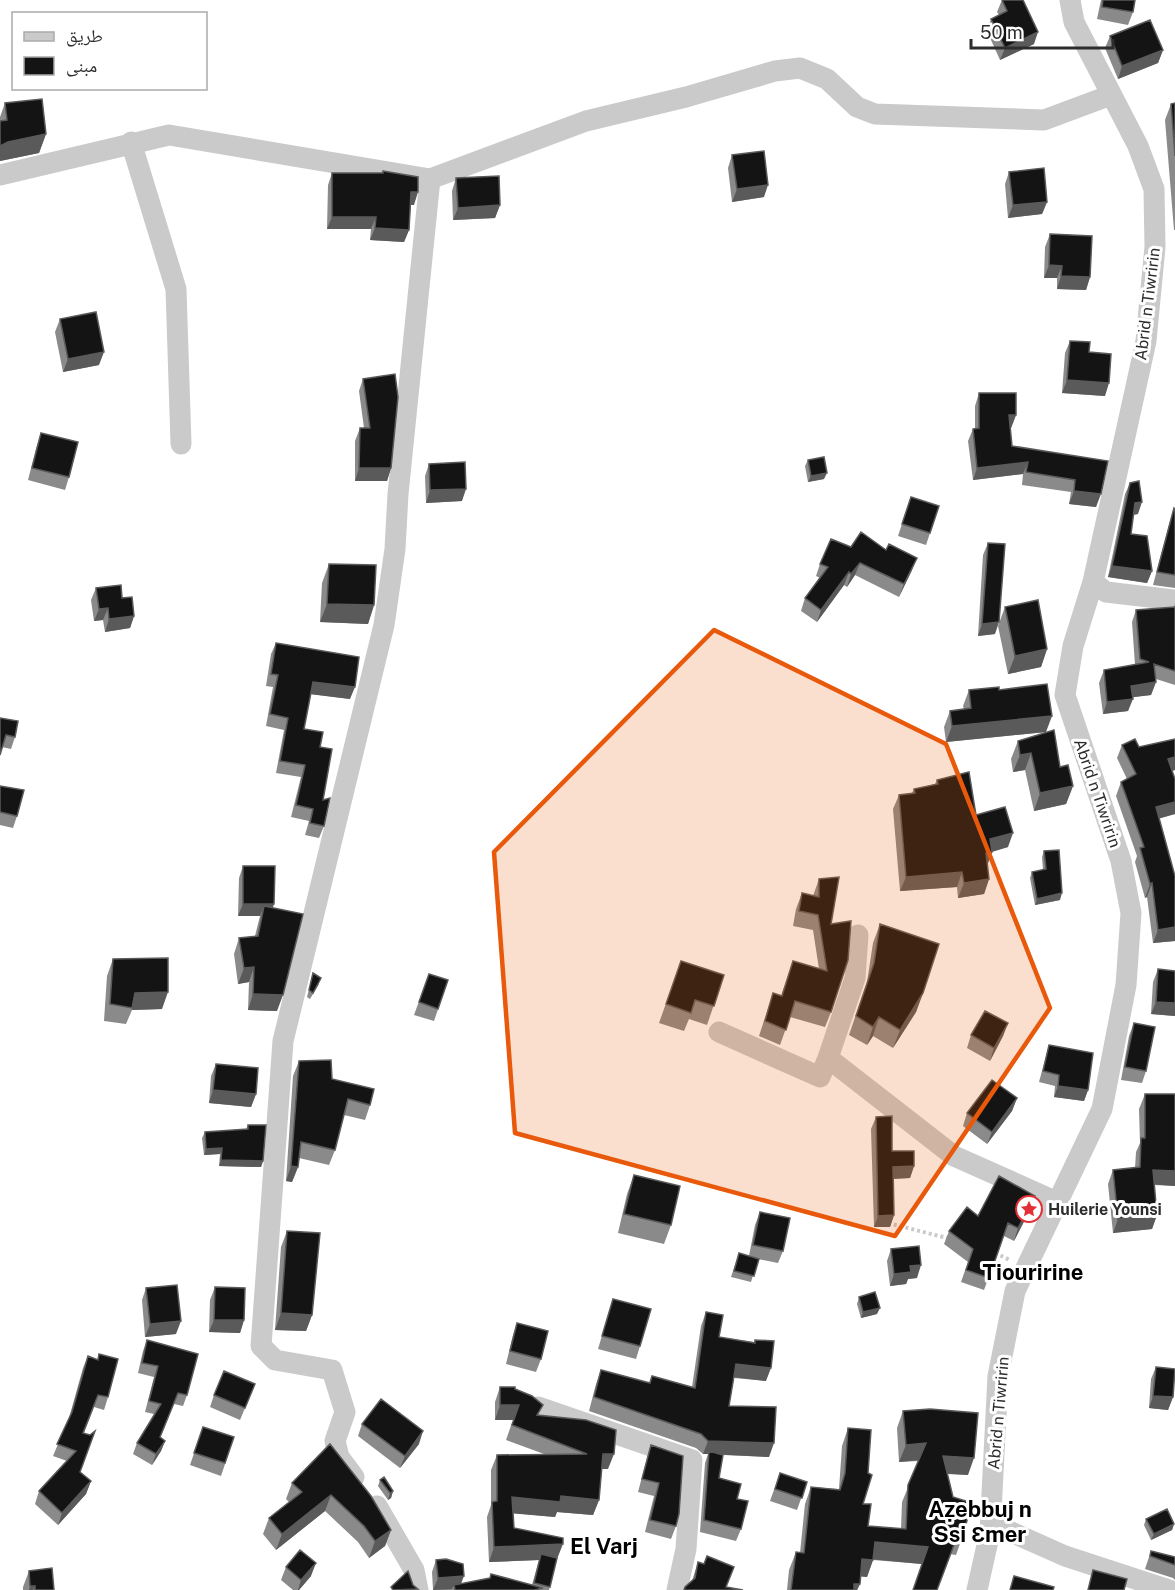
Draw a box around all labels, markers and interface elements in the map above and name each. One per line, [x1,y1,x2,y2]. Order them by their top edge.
legend [12,12,207,90]
scale bar [971,12,1114,50]
text: 50 m [980,22,1023,43]
text: طريق [66,25,103,47]
text: مبنى [66,55,97,77]
street label: Abrid n Tiwririn [1131,247,1164,362]
street label: Abrid n Tiwririn [1070,736,1125,850]
place icon: Huilerie Younsi [1014,1194,1044,1224]
place label: Huilerie Younsi [1048,1200,1162,1219]
district label: Tiouririne [983,1259,1083,1285]
street label: Abrid n Tiwririn [984,1356,1013,1470]
district label: Aẓebbuj n Ssi Ɛmer [928,1496,1032,1547]
district label: El Varj [570,1533,638,1559]

